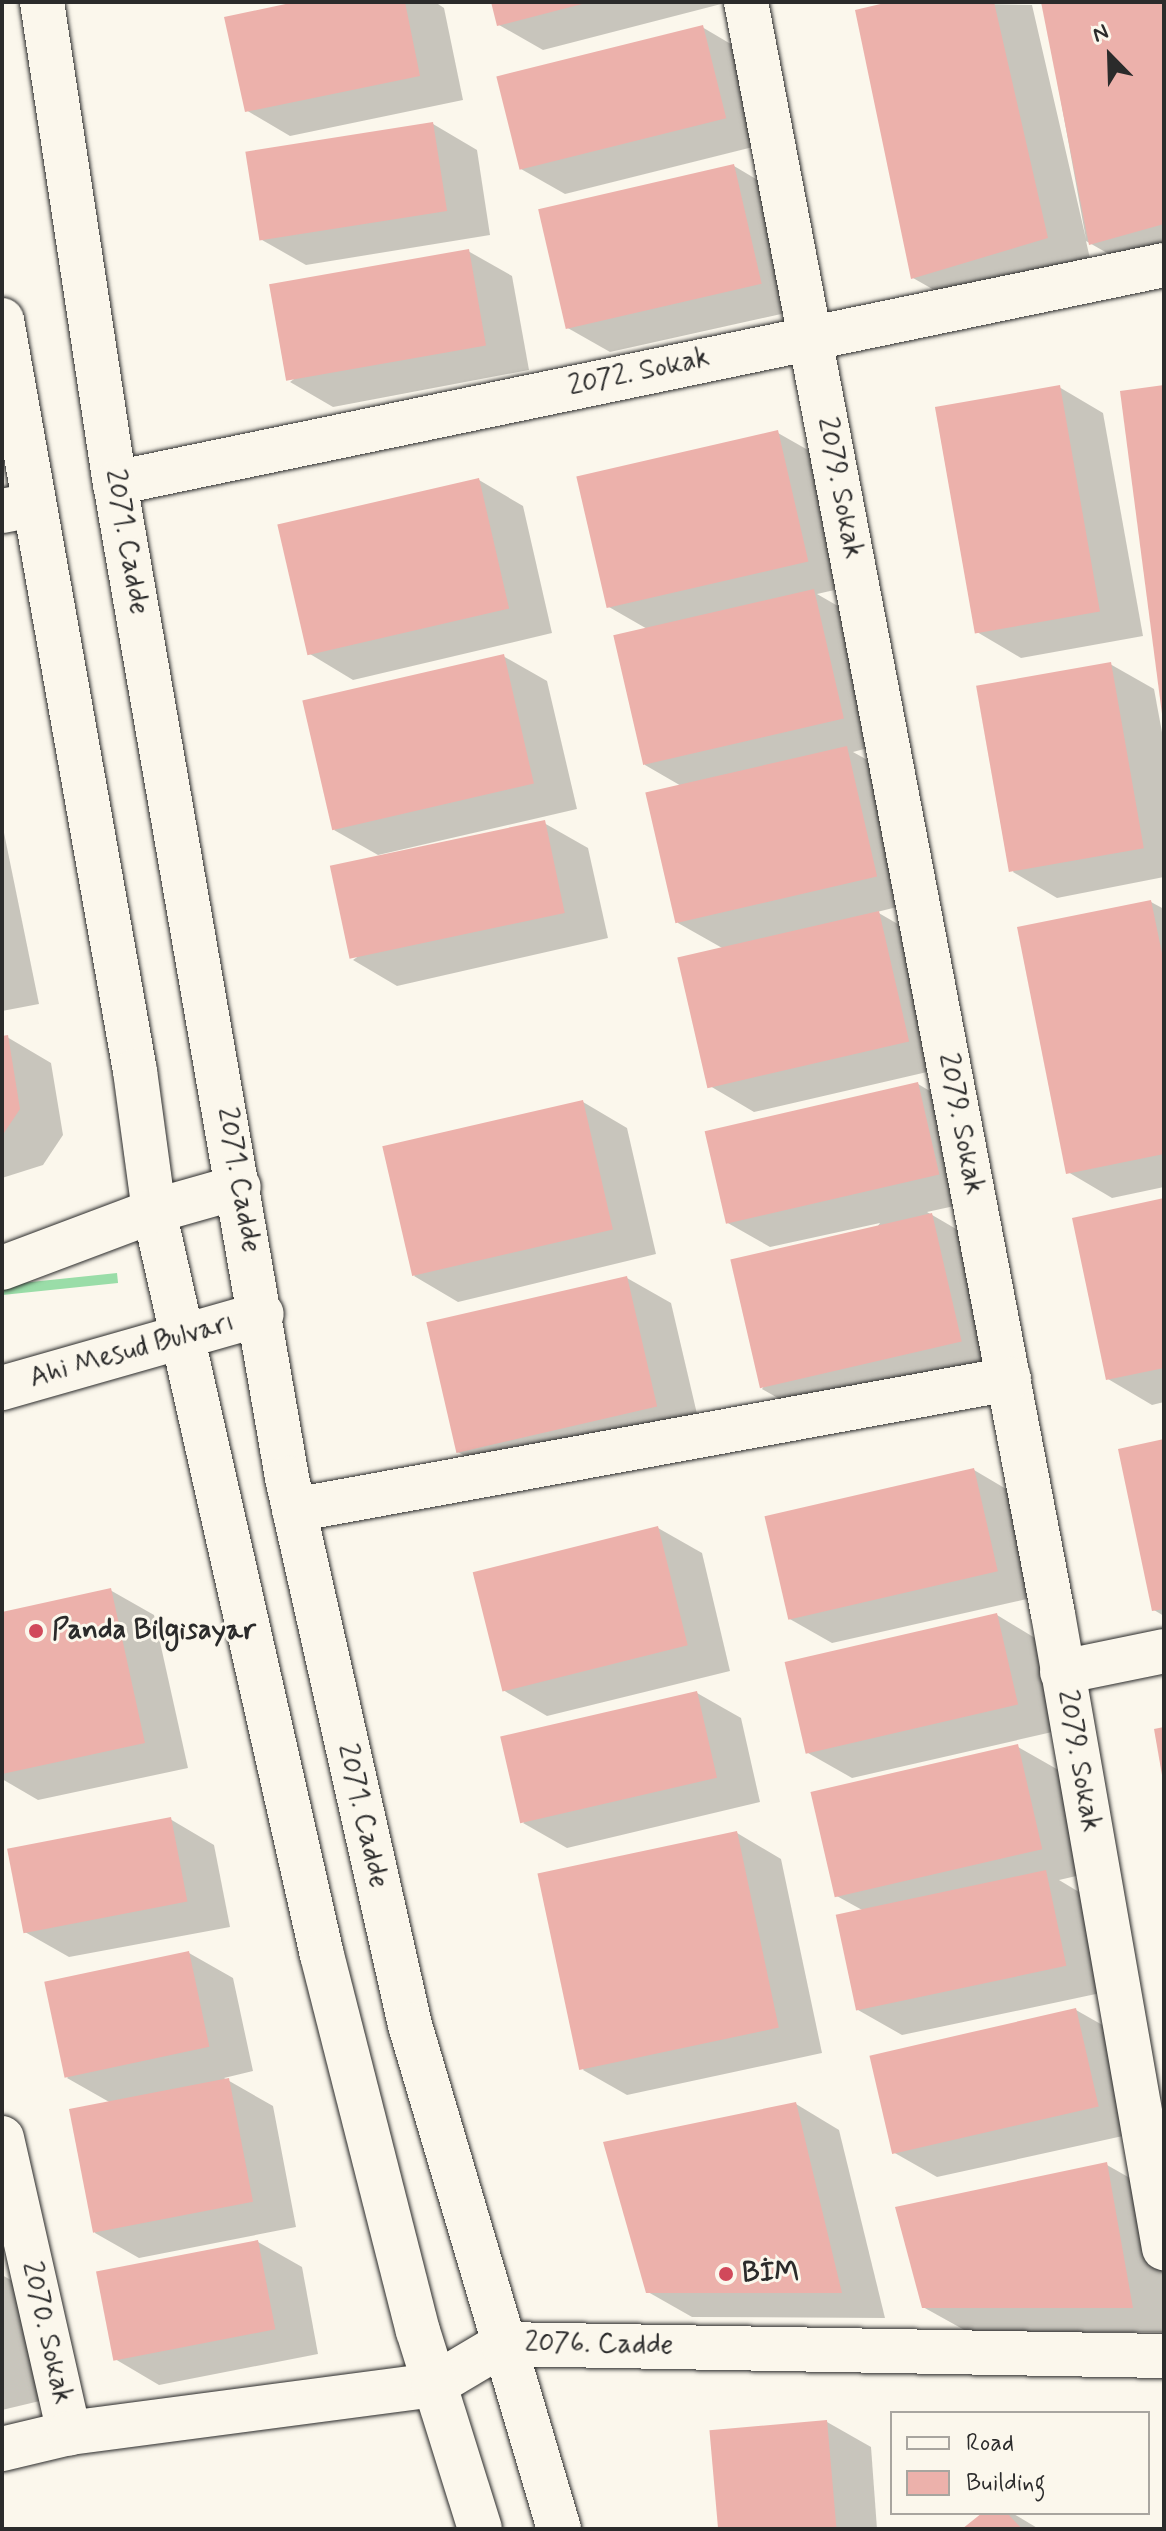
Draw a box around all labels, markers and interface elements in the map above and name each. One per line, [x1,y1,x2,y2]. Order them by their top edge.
north arrow [1070,16,1150,96]
text: N [1088,18,1113,50]
street label: 2072. Sokak [565,342,713,404]
street label: 2079. Sokak [809,414,869,562]
street label: 2071. Cadde [97,467,155,617]
street label: 2079. Sokak [930,1050,990,1198]
street label: 2071. Cadde [209,1105,267,1255]
street label: Ahi Mesud Bulvarı [26,1306,238,1396]
place label: Panda Bilgisayar [52,1614,257,1648]
marker: Panda Bilgisayar [27,1622,45,1640]
street label: 2079. Sokak [1049,1688,1107,1834]
street label: 2071. Cadde [329,1741,395,1891]
place label: BİM [742,2257,799,2291]
street label: 2070. Sokak [13,2258,79,2408]
marker: BİM [717,2265,735,2283]
street label: 2076. Cadde [524,2327,674,2363]
legend [890,2411,1150,2515]
text: Road [966,2428,1014,2459]
text: Building [966,2468,1046,2499]

